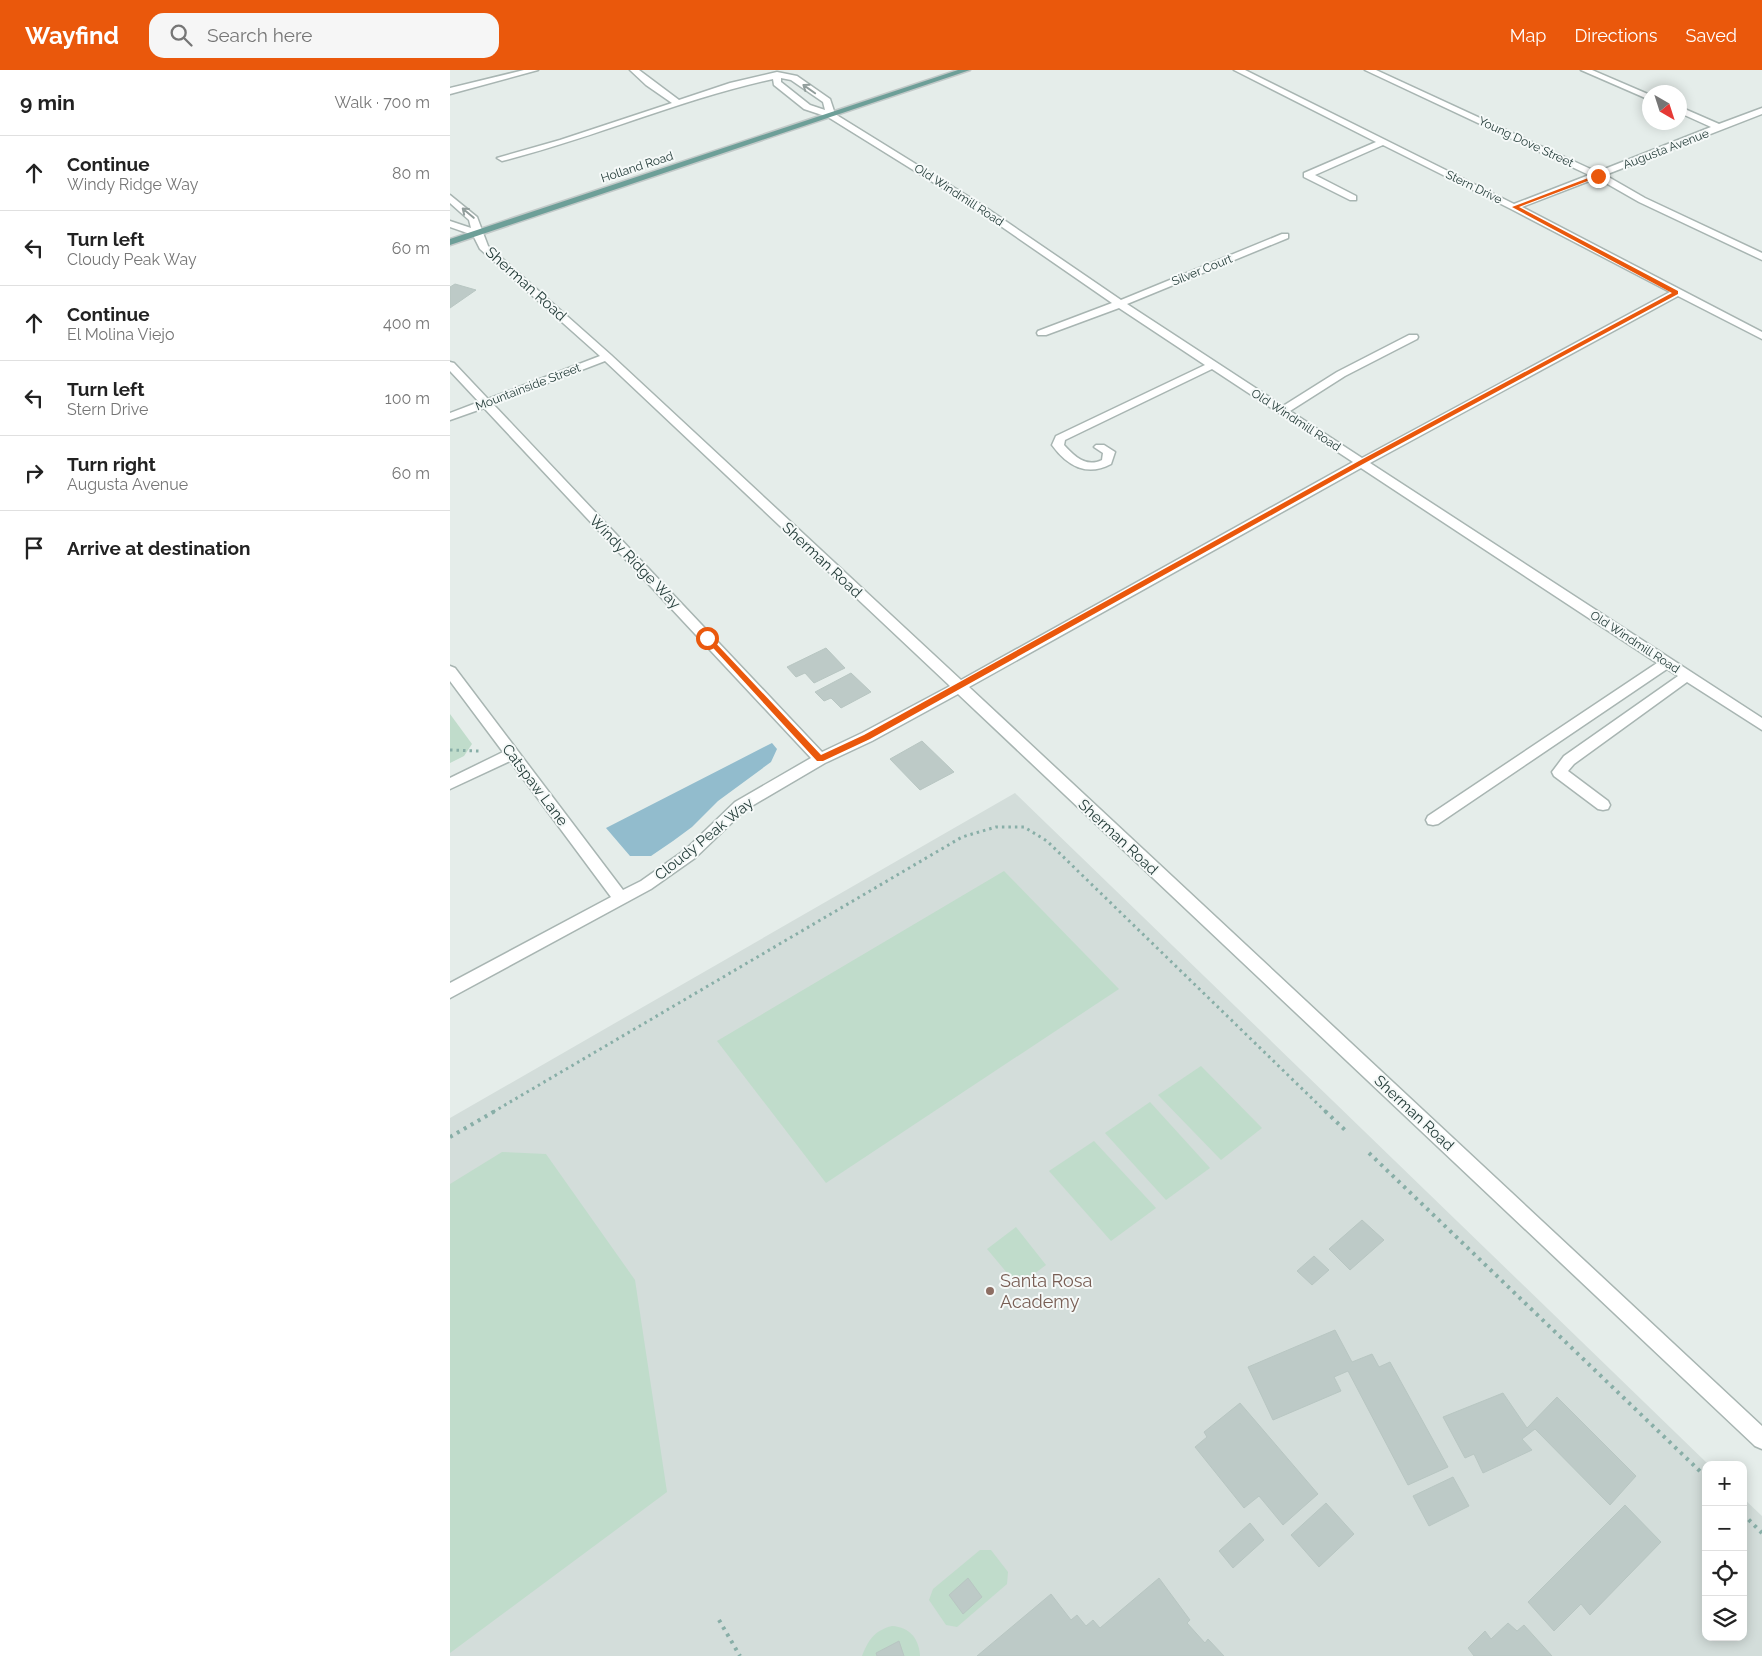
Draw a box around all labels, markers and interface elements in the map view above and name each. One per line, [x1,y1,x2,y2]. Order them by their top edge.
search box [149,13,499,58]
text: Wayfind [25,21,119,50]
icon: search [167,21,195,49]
text: Search here [207,24,312,46]
text: Map [1510,25,1546,46]
text: Directions [1574,25,1658,46]
text: Saved [1686,25,1737,46]
one-way arrow [803,83,816,94]
north arrow [1642,85,1687,130]
text: 9 min [20,90,75,115]
text: Walk · 700 m [335,93,430,112]
street label: Young Dove Street [1476,114,1576,170]
street label: Augusta Avenue [1621,126,1711,172]
street label: Holland Road [599,149,675,185]
text: Continue [67,153,150,175]
icon: ahead [20,159,48,187]
street label: Old Windmill Road [912,161,1006,229]
text: 80 m [392,164,430,183]
route end [1587,165,1610,188]
street label: Stern Drive [1443,167,1505,207]
text: Windy Ridge Way [67,175,198,194]
one-way arrow [461,208,474,219]
text: Turn left [67,228,144,250]
icon: left [20,234,48,262]
text: 60 m [392,239,430,258]
street label: Sherman Road [482,243,570,325]
text: Cloudy Peak Way [67,250,197,269]
street label: Silver Court [1170,252,1234,288]
text: Continue [67,303,150,325]
icon: ahead [20,309,48,337]
text: 400 m [383,314,430,333]
text: El Molina Viejo [67,325,174,344]
street label: Mountainside Street [474,361,582,413]
text: Turn left [67,378,144,400]
icon: left [20,384,48,412]
street label: Old Windmill Road [1249,386,1343,454]
text: 100 m [385,389,430,408]
text: Stern Drive [67,400,148,419]
text: Turn right [67,453,156,475]
icon: right [20,459,48,487]
text: 60 m [392,464,430,483]
text: Augusta Avenue [67,475,188,494]
street label: Windy Ridge Way [586,511,684,613]
street label: Sherman Road [778,518,866,602]
icon: arrive [20,534,48,562]
text: Arrive at destination [67,537,251,559]
street label: Old Windmill Road [1588,608,1682,676]
route start [696,627,719,650]
street label: Catspaw Lane [498,740,572,830]
street label: Cloudy Peak Way [651,794,757,884]
street label: Sherman Road [1074,795,1162,879]
street label: Sherman Road [1370,1071,1458,1155]
place label: Santa Rosa Academy [1000,1270,1092,1312]
marker: Santa Rosa Academy [984,1285,996,1297]
map controls [1702,1461,1747,1641]
button: + [1702,1461,1747,1506]
button: − [1702,1506,1747,1551]
button: locate [1702,1551,1747,1596]
button: layers [1702,1596,1747,1641]

